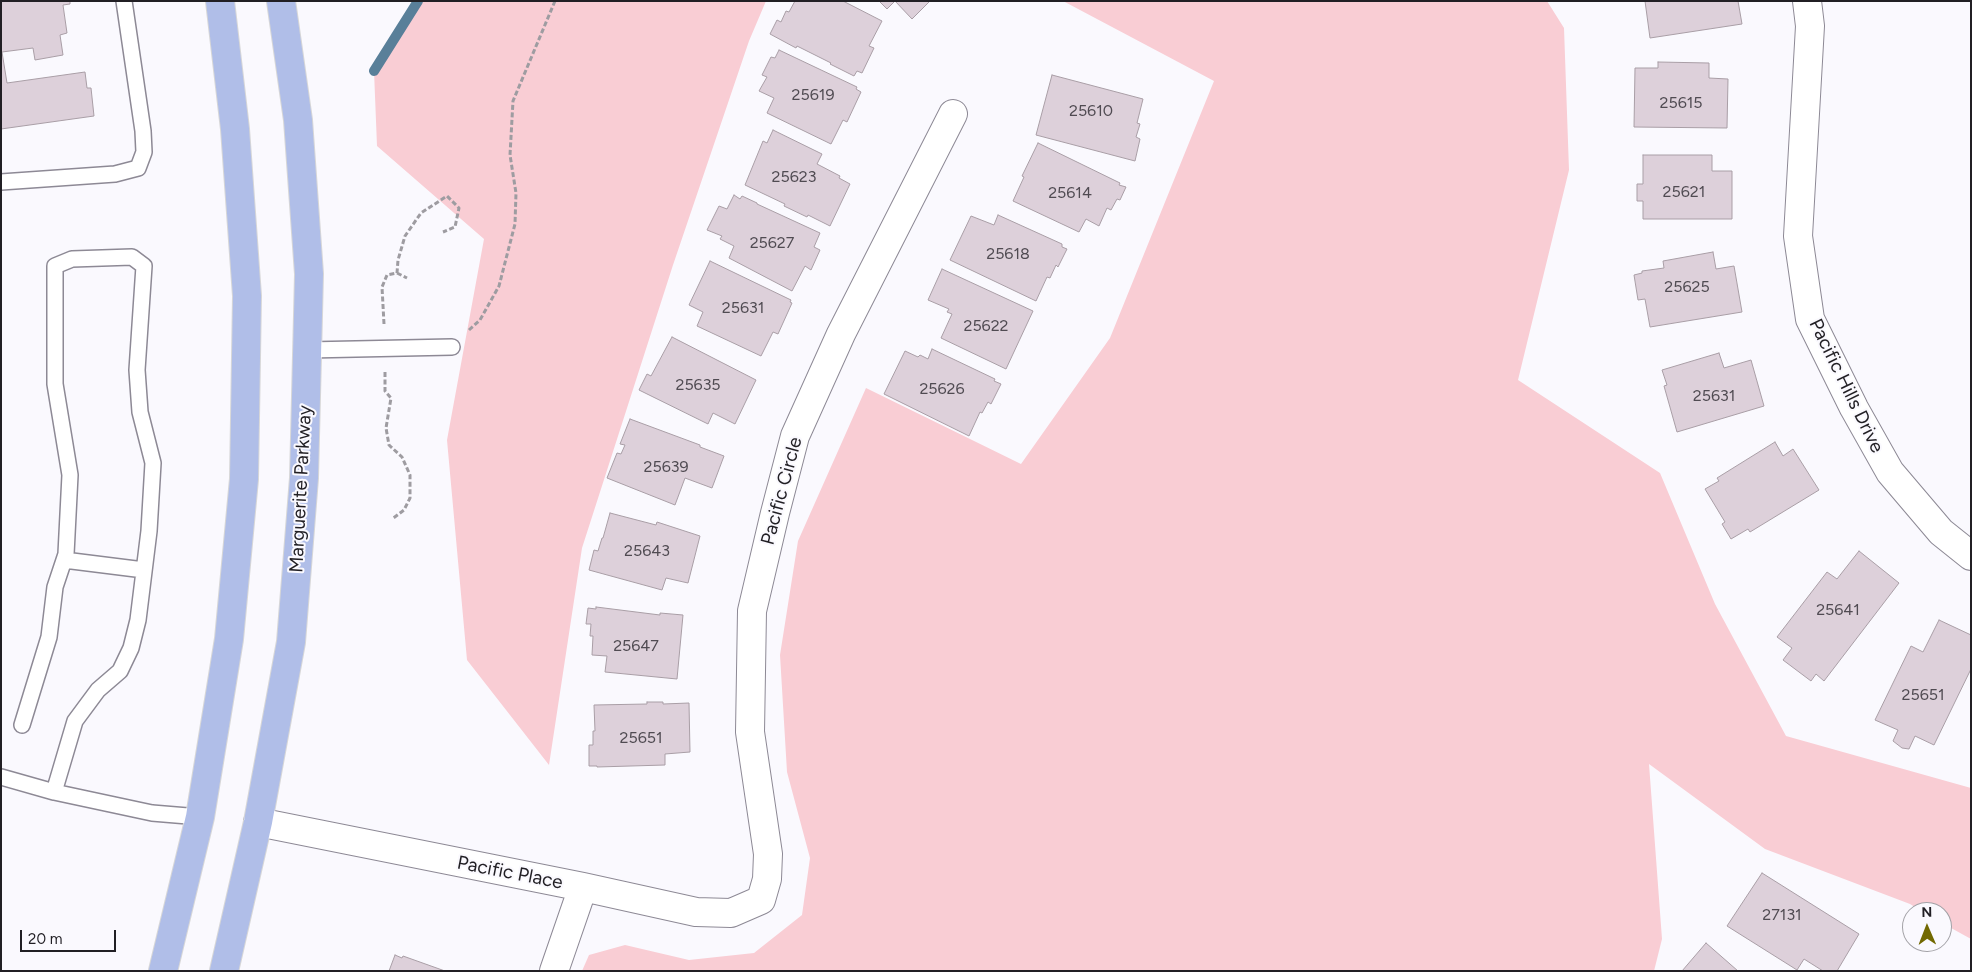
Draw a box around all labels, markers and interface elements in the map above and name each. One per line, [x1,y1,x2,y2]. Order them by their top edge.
house number: 25619 [792,85,834,105]
house number: 25615 [1659,93,1703,113]
house number: 25610 [1069,101,1113,121]
house number: 25623 [772,167,816,187]
house number: 25621 [1663,182,1705,202]
house number: 25614 [1048,183,1092,203]
house number: 25627 [750,233,794,253]
house number: 25618 [986,244,1030,264]
house number: 25625 [1664,277,1710,297]
house number: 25631 [722,298,764,318]
street label: Pacific Hills Drive [1804,315,1888,457]
house number: 25622 [963,316,1009,336]
house number: 25635 [675,375,721,395]
house number: 25626 [919,379,965,399]
house number: 25631 [1693,386,1735,406]
street label: Marguerite Parkway [285,405,317,573]
street label: Pacific Circle [757,434,807,548]
house number: 25639 [644,457,688,477]
house number: 25643 [624,541,670,561]
house number: 25641 [1816,600,1860,620]
house number: 25647 [613,636,659,656]
house number: 25651 [1901,685,1945,705]
house number: 25651 [619,728,663,748]
street label: Pacific Place [455,852,565,894]
north arrow [1902,902,1952,952]
text: N [1921,904,1932,921]
house number: 27131 [1762,905,1802,925]
scale bar [22,920,119,952]
text: 20 m [28,930,62,948]

